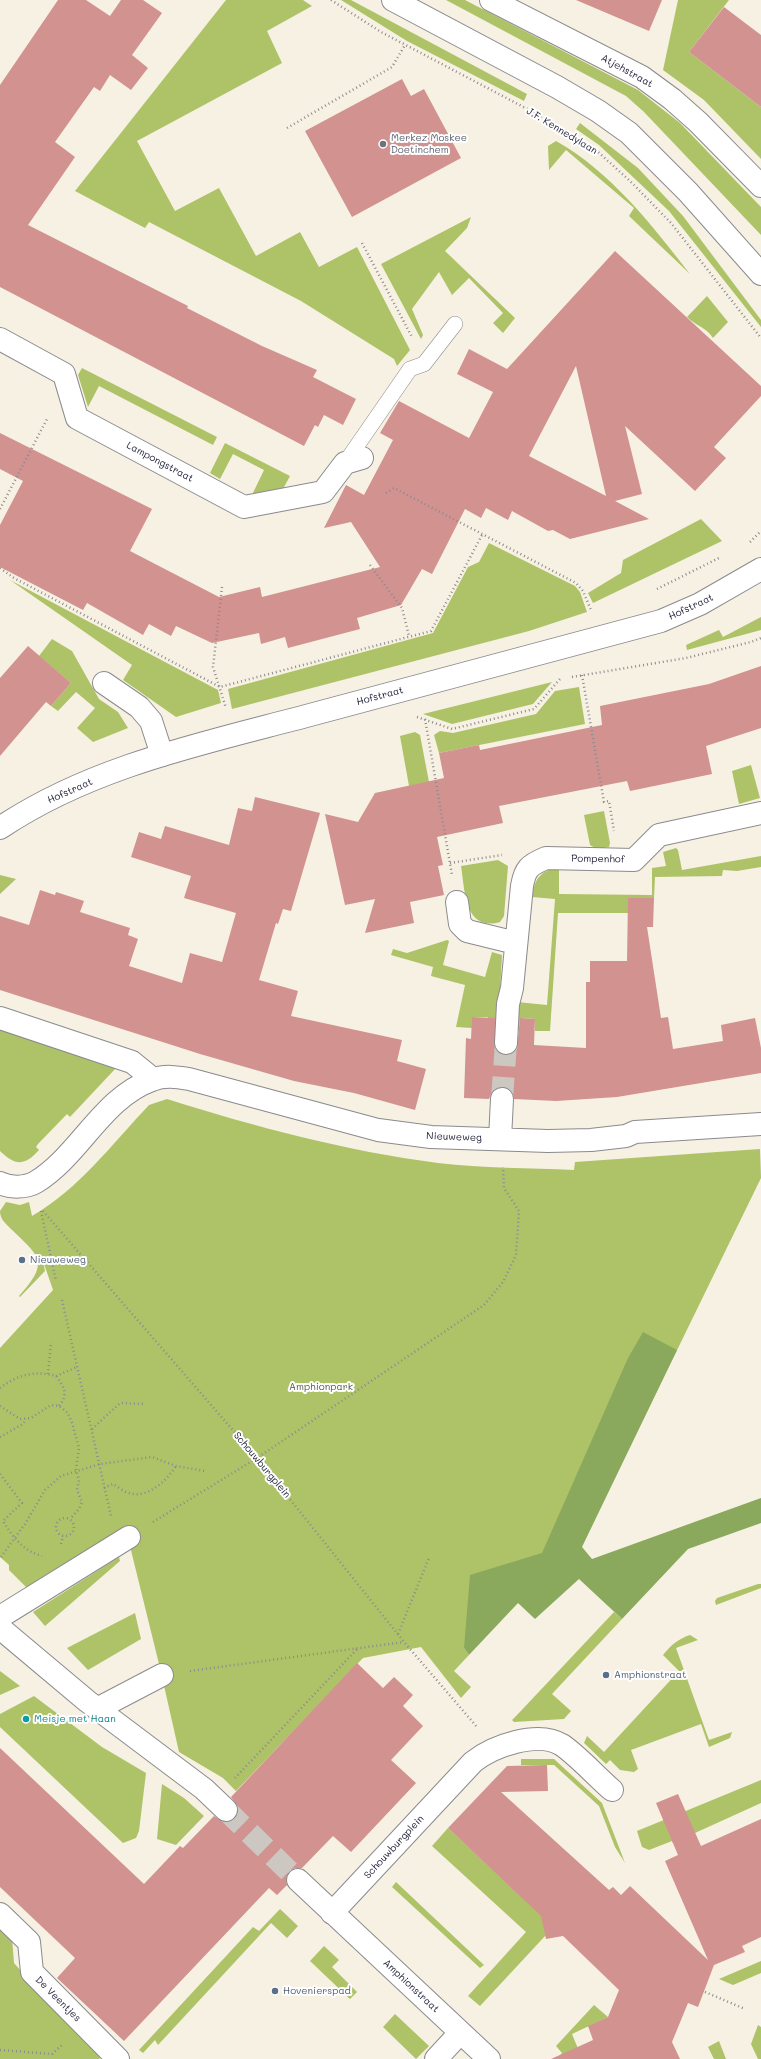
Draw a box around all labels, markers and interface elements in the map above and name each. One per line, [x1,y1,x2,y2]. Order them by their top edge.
street label: Atjehstraat [599,52,655,90]
street label: J.F. Kennedylaan [524,105,600,157]
place label: Merkez Moskee Doetinchem [391,132,467,156]
marker: Merkez Moskee Doetinchem [378,139,388,149]
street label: Lampongstraat [124,439,196,485]
street label: Hofstraat [667,591,715,623]
street label: Hofstraat [355,684,405,708]
street label: Hofstraat [46,776,94,806]
street label: Pompenhof [571,853,625,865]
street label: Nieuweweg [426,1130,482,1144]
place label: Nieuweweg [30,1254,86,1266]
marker: Nieuweweg [17,1255,27,1265]
park label: Amphionpark [289,1381,353,1393]
street label: Schouwburgplein [231,1430,293,1500]
place label: Amphionstraat [614,1669,686,1681]
marker: Amphionstraat [601,1670,611,1680]
place label: Meisje met Haan [34,1713,116,1725]
marker: Meisje met Haan [21,1714,31,1724]
street label: Schouwburgplein [361,1813,427,1881]
street label: Amphionstraat [380,1957,442,2015]
street label: De Veentjes [33,1974,83,2024]
place label: Hovenierspad [283,1985,351,1997]
marker: Hovenierspad [270,1986,280,1996]

